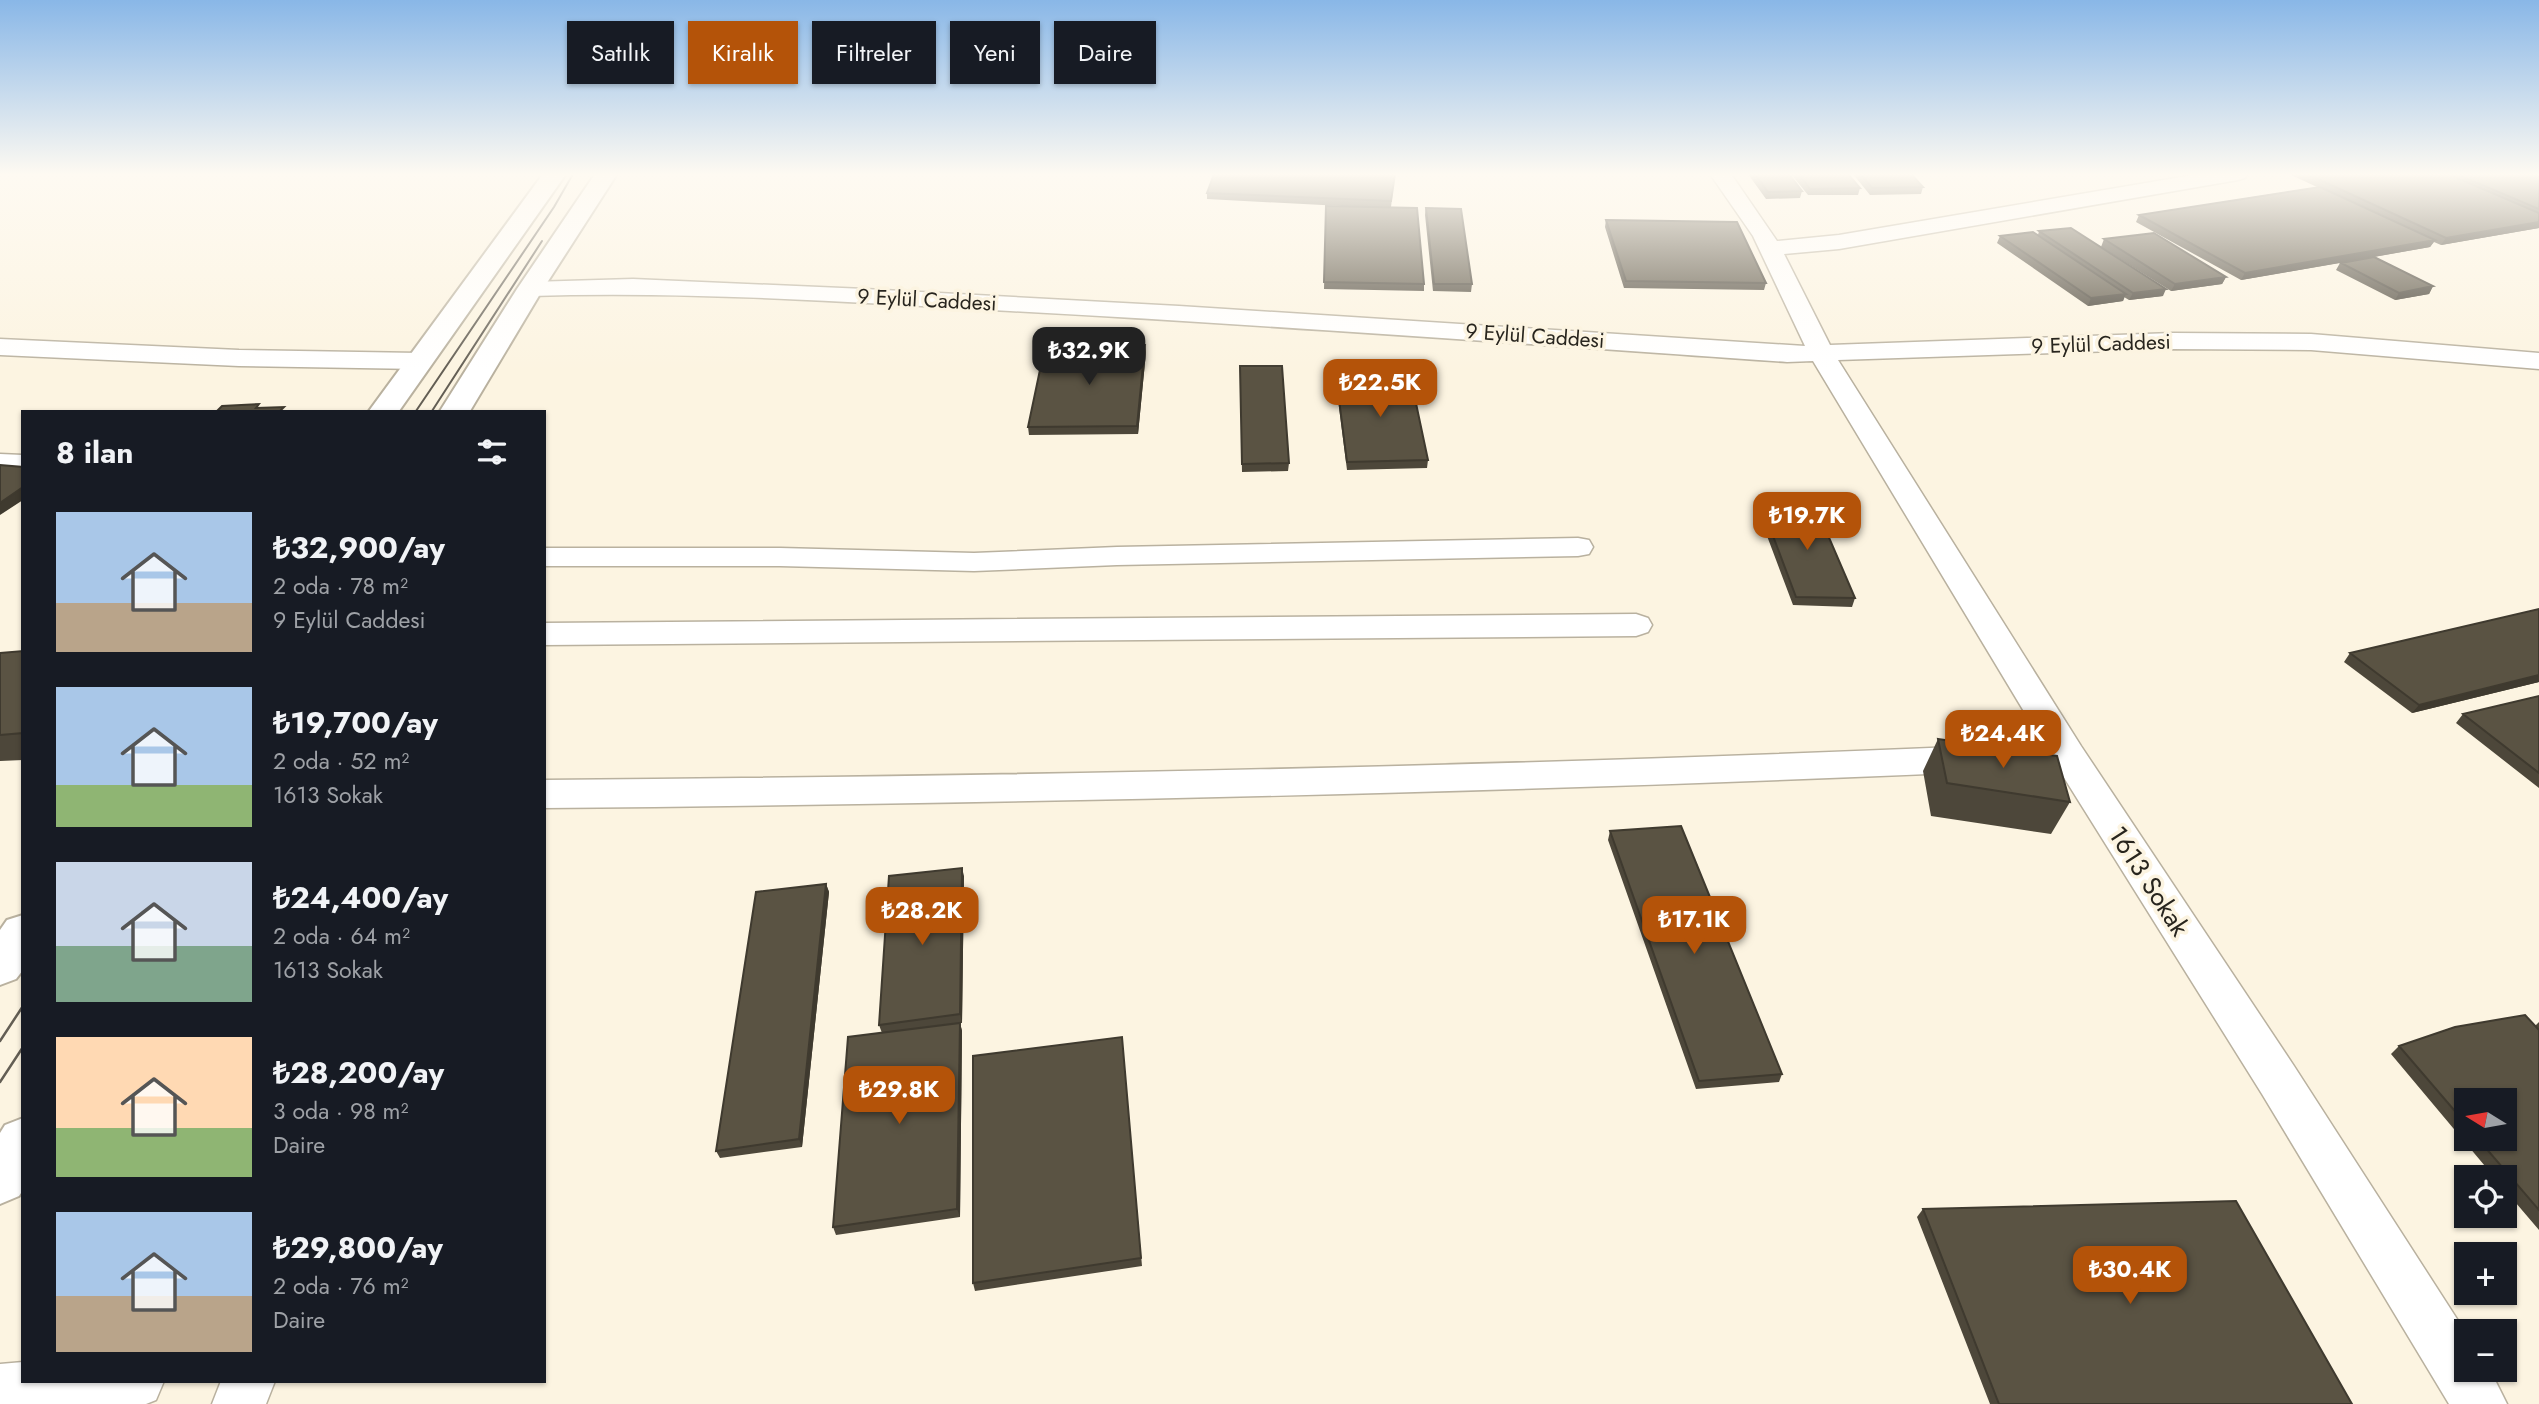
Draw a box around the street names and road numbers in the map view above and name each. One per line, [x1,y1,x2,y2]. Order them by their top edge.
street label: 9 Eylül Caddesi [857,281,997,319]
street label: 9 Eylül Caddesi [1464,316,1606,356]
street label: 9 Eylül Caddesi [2031,327,2171,361]
street label: 1613 Sokak [2099,819,2199,944]

